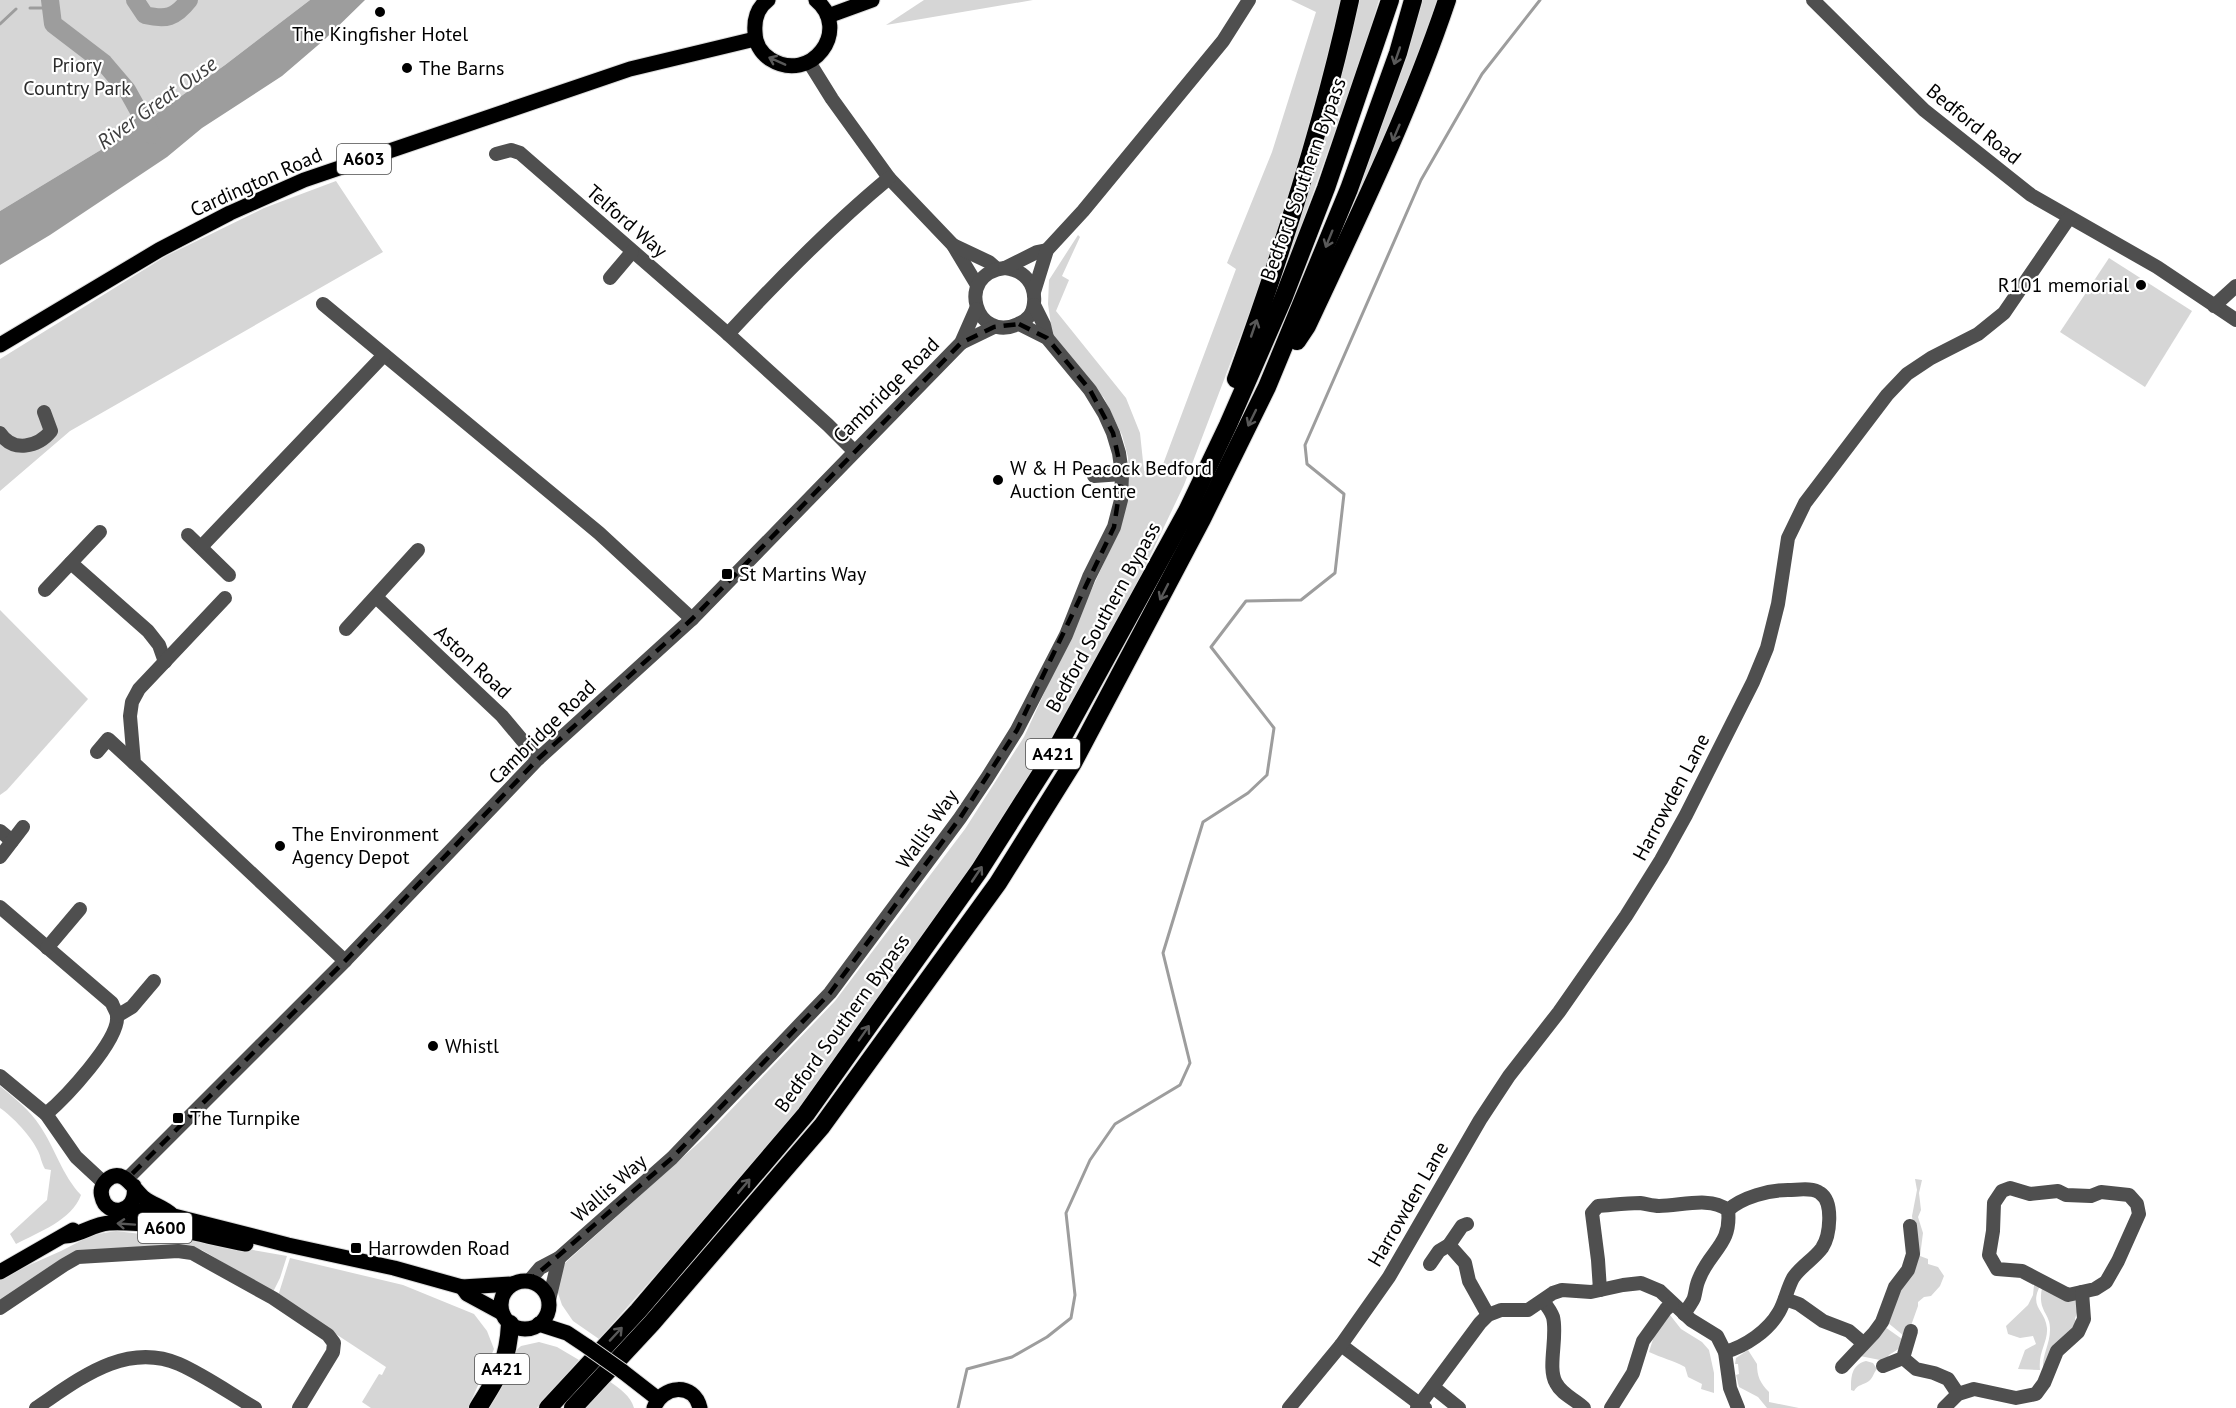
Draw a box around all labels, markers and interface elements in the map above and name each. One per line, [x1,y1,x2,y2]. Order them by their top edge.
marker: The Kingfisher Hotel [373,5,387,19]
place label: The Kingfisher Hotel [292,21,468,47]
one-way arrow [1390,46,1401,65]
water label: River Great Ouse [91,50,222,155]
park label: Priory Country Park [23,52,131,101]
place label: The Barns [419,55,504,81]
one-way arrow [768,55,786,66]
marker: The Barns [400,61,414,75]
street label: Bedford Southern Bypass [1254,74,1352,284]
street label: Bedford Road [1921,78,2027,170]
one-way arrow [1390,123,1401,142]
street label: Cardington Road [186,141,326,223]
road number: A603 [337,144,391,174]
street label: Telford Way [581,179,673,264]
one-way arrow [1323,229,1334,248]
place label: R101 memorial [1998,272,2129,298]
marker: R101 memorial [2134,278,2148,292]
one-way arrow [1249,319,1260,338]
street label: Cambridge Road [827,331,945,449]
one-way arrow [1245,409,1257,427]
place label: W & H Peacock Bedford Auction Centre [1010,455,1212,504]
marker: W & H Peacock Bedford Auction Centre [991,473,1005,487]
street label: Bedford Southern Bypass [1040,517,1166,717]
place label: St Martins Way [739,561,867,587]
marker: St Martins Way [720,567,734,581]
one-way arrow [1158,583,1170,600]
street label: Aston Road [429,620,517,704]
street label: Cambridge Road [483,674,601,790]
street label: Harrowden Lane [1627,729,1715,865]
road number: A421 [1026,739,1080,769]
street label: Wallis Way [890,784,964,874]
place label: The Environment Agency Depot [292,821,439,870]
marker: The Environment Agency Depot [273,839,287,853]
one-way arrow [971,866,983,883]
street label: Bedford Southern Bypass [769,929,915,1117]
one-way arrow [858,1025,870,1041]
place label: Whistl [445,1033,499,1059]
marker: Whistl [426,1039,440,1053]
place label: The Turnpike [190,1105,300,1131]
marker: The Turnpike [171,1111,185,1125]
street label: Harrowden Lane [1362,1137,1454,1271]
street label: Wallis Way [566,1148,652,1228]
one-way arrow [737,1179,751,1194]
road number: A600 [138,1213,192,1243]
one-way arrow [117,1218,137,1229]
place label: Harrowden Road [368,1235,510,1261]
marker: Harrowden Road [349,1241,363,1255]
one-way arrow [609,1327,623,1342]
road number: A421 [475,1354,529,1384]

